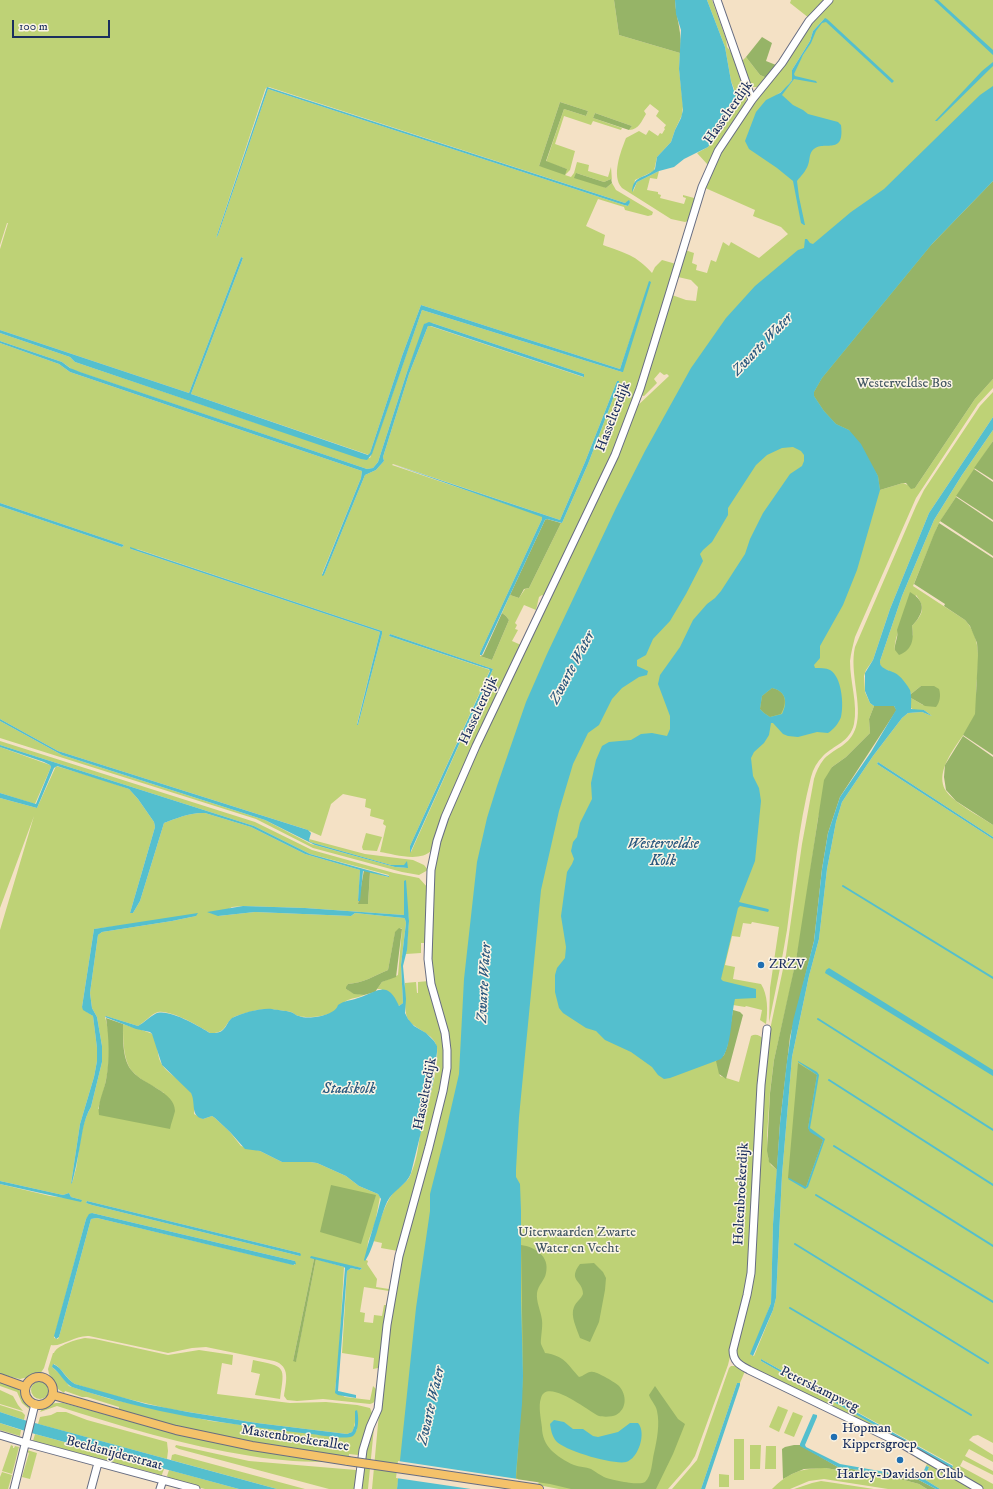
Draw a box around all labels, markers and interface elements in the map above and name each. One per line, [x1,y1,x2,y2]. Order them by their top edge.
scale bar [14,12,112,38]
text: 100 m [19,19,48,34]
street label: Hasselterdijk [701,78,757,148]
water label: Zwarte Water [729,310,797,380]
park label: Westerveldse Bos [856,376,952,392]
street label: Hasselterdijk [593,380,635,454]
water label: Zwarte Water [546,629,600,707]
street label: Hasselterdijk [456,674,502,748]
water label: Westerveldse Kolk [627,836,699,871]
water label: Zwarte Water [474,943,496,1023]
place label: ZRZV [769,957,805,973]
marker: ZRZV [756,960,766,970]
street label: Hasselterdijk [411,1056,441,1132]
water label: Stadskolk [323,1081,375,1099]
street label: Holtenbroekerdijk [731,1142,753,1246]
park label: Uiterwaarden Zwarte Water en Vecht [518,1225,636,1258]
street label: Peterskampweg [777,1364,861,1416]
water label: Zwarte Water [414,1365,450,1447]
place label: Hopman Kippersgroep [842,1421,917,1454]
street label: Mastenbroekerallee [240,1422,350,1456]
marker: Hopman Kippersgroep [829,1432,839,1442]
street label: Beeldsnijderstraat [64,1433,164,1475]
marker: Harley-Davidson Club [895,1455,905,1465]
place label: Harley-Davidson Club [837,1467,963,1483]

